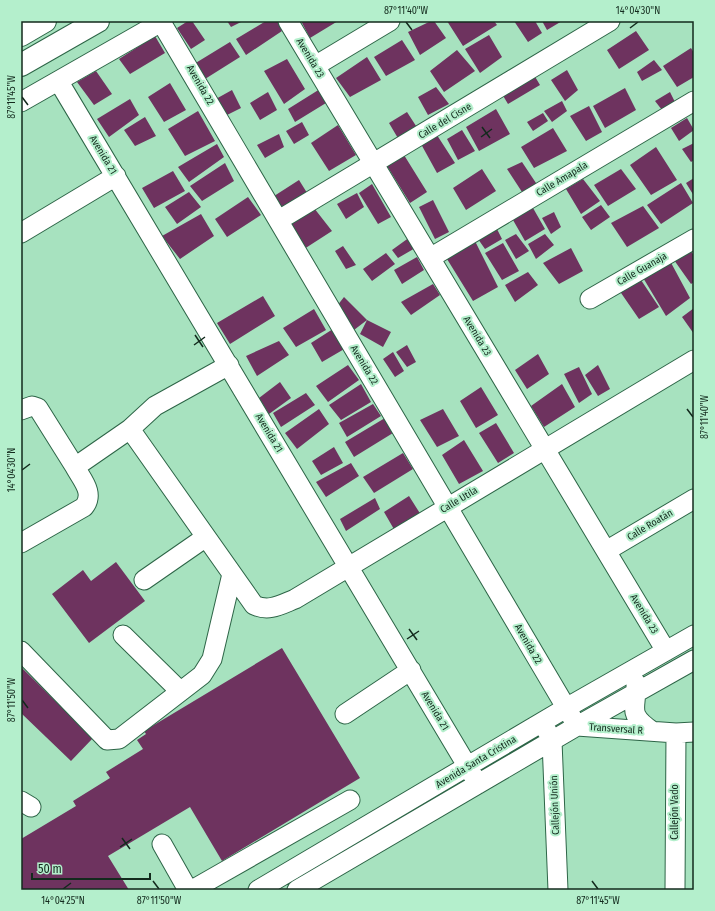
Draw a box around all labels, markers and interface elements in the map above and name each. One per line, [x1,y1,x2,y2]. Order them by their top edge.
text: 87°11'40"W [384,5,429,17]
text: 14°04'30"N [616,5,660,17]
street label: Avenida 23 [294,36,327,80]
street label: Avenida 22 [184,63,216,107]
text: 87°11'45"W [6,75,18,119]
street label: Calle del Cisne [416,100,474,142]
street label: Avenida 21 [87,133,119,177]
street label: Calle Amapala [534,159,590,199]
street label: Calle Guanaja [615,250,669,288]
street label: Avenida 23 [461,314,494,358]
street label: Avenida 22 [348,343,381,387]
text: 87°11'40"W [699,394,711,439]
street label: Avenida 21 [253,411,285,455]
text: 14°04'30"N [6,448,18,492]
street label: Calle Utila [438,484,480,516]
street label: Calle Roatán [625,507,675,543]
street label: Avenida 23 [628,592,661,636]
street label: Avenida 22 [512,622,544,666]
text: 87°11'50"W [6,677,18,722]
street label: Avenida 21 [419,689,451,733]
street label: Transversal R [589,721,644,737]
street label: Avenida Santa Cristina [434,733,519,791]
street label: Callejón Unión [548,775,562,835]
street label: Callejón Vado [669,784,681,840]
scale bar [32,855,150,881]
text: 50 m [38,862,62,876]
text: 14°04'25"N [41,895,85,907]
text: 87°11'50"W [137,895,182,907]
text: 87°11'45"W [576,895,620,907]

